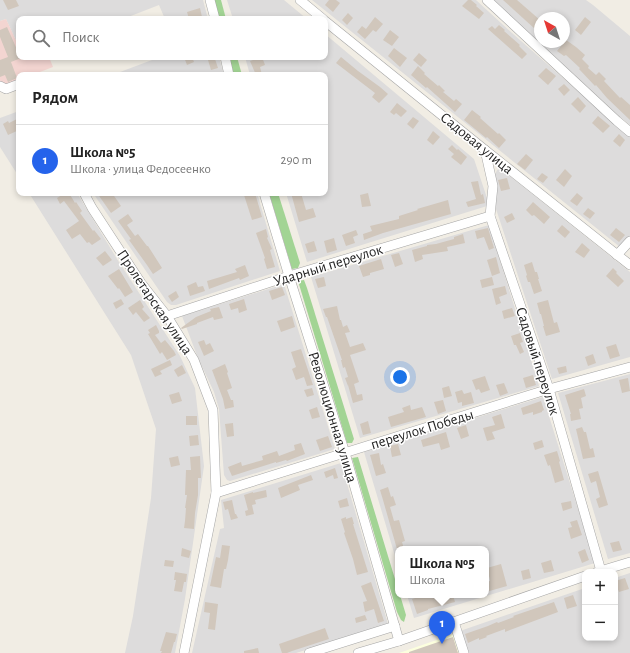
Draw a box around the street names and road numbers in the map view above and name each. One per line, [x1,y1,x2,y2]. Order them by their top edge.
street label: Садовая улица [437,110,516,177]
street label: Ударный переулок [272,242,385,289]
street label: Пролетарская улица [114,247,195,358]
street label: Садовый переулок [513,305,562,417]
street label: Революционная улица [305,350,360,484]
street label: переулок Победы [369,407,475,452]

